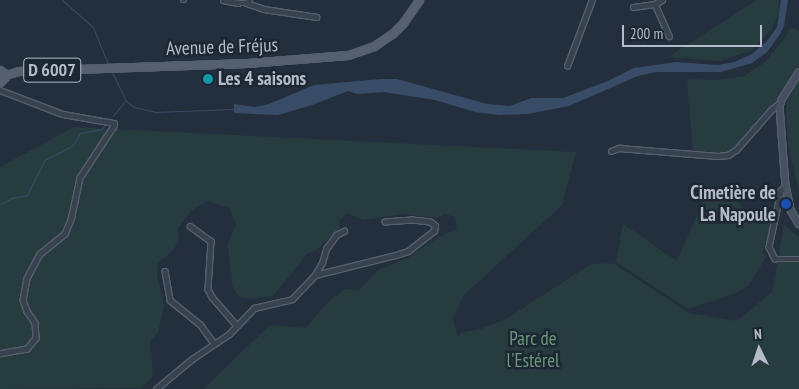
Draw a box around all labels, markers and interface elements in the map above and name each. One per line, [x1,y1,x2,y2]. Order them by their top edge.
scale bar [624,15,764,47]
text: 200 m [630,24,663,43]
street label: Avenue de Fréjus [166,34,278,60]
road number: D 6007 [22,54,82,86]
place label: Les 4 saisons [218,68,306,90]
marker: Les 4 saisons [202,73,214,85]
place label: Cimetière de La Napoule [690,182,776,226]
marker: Cimetière de La Napoule [780,198,792,210]
north arrow [734,324,784,374]
text: N [754,325,762,343]
park label: Parc de l'Estérel [507,328,559,372]

